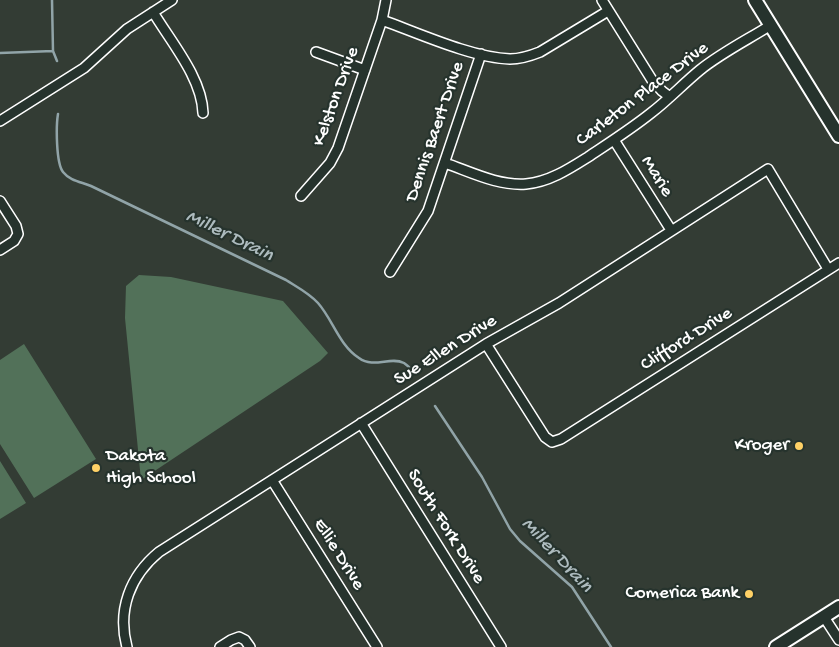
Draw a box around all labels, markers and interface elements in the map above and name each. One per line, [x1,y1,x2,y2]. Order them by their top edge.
street label: Carleton Place Drive [572,38,714,152]
street label: Kelston Drive [309,44,365,150]
street label: Dennis Baert Drive [401,59,471,205]
street label: Marie [635,152,677,202]
water label: Miller Drain [181,206,277,268]
street label: Clifford Drive [637,303,737,377]
street label: Sue Ellen Drive [390,310,502,392]
place label: Kroger [735,435,789,457]
marker: Kroger [793,440,805,452]
place label: Dakota High School [106,446,196,490]
marker: Dakota High School [90,462,102,474]
street label: South Fork Drive [401,466,489,588]
water label: Miller Drain [515,513,597,599]
street label: Ellie Drive [307,515,369,595]
place label: Comerica Bank [625,583,739,605]
marker: Comerica Bank [743,588,755,600]

